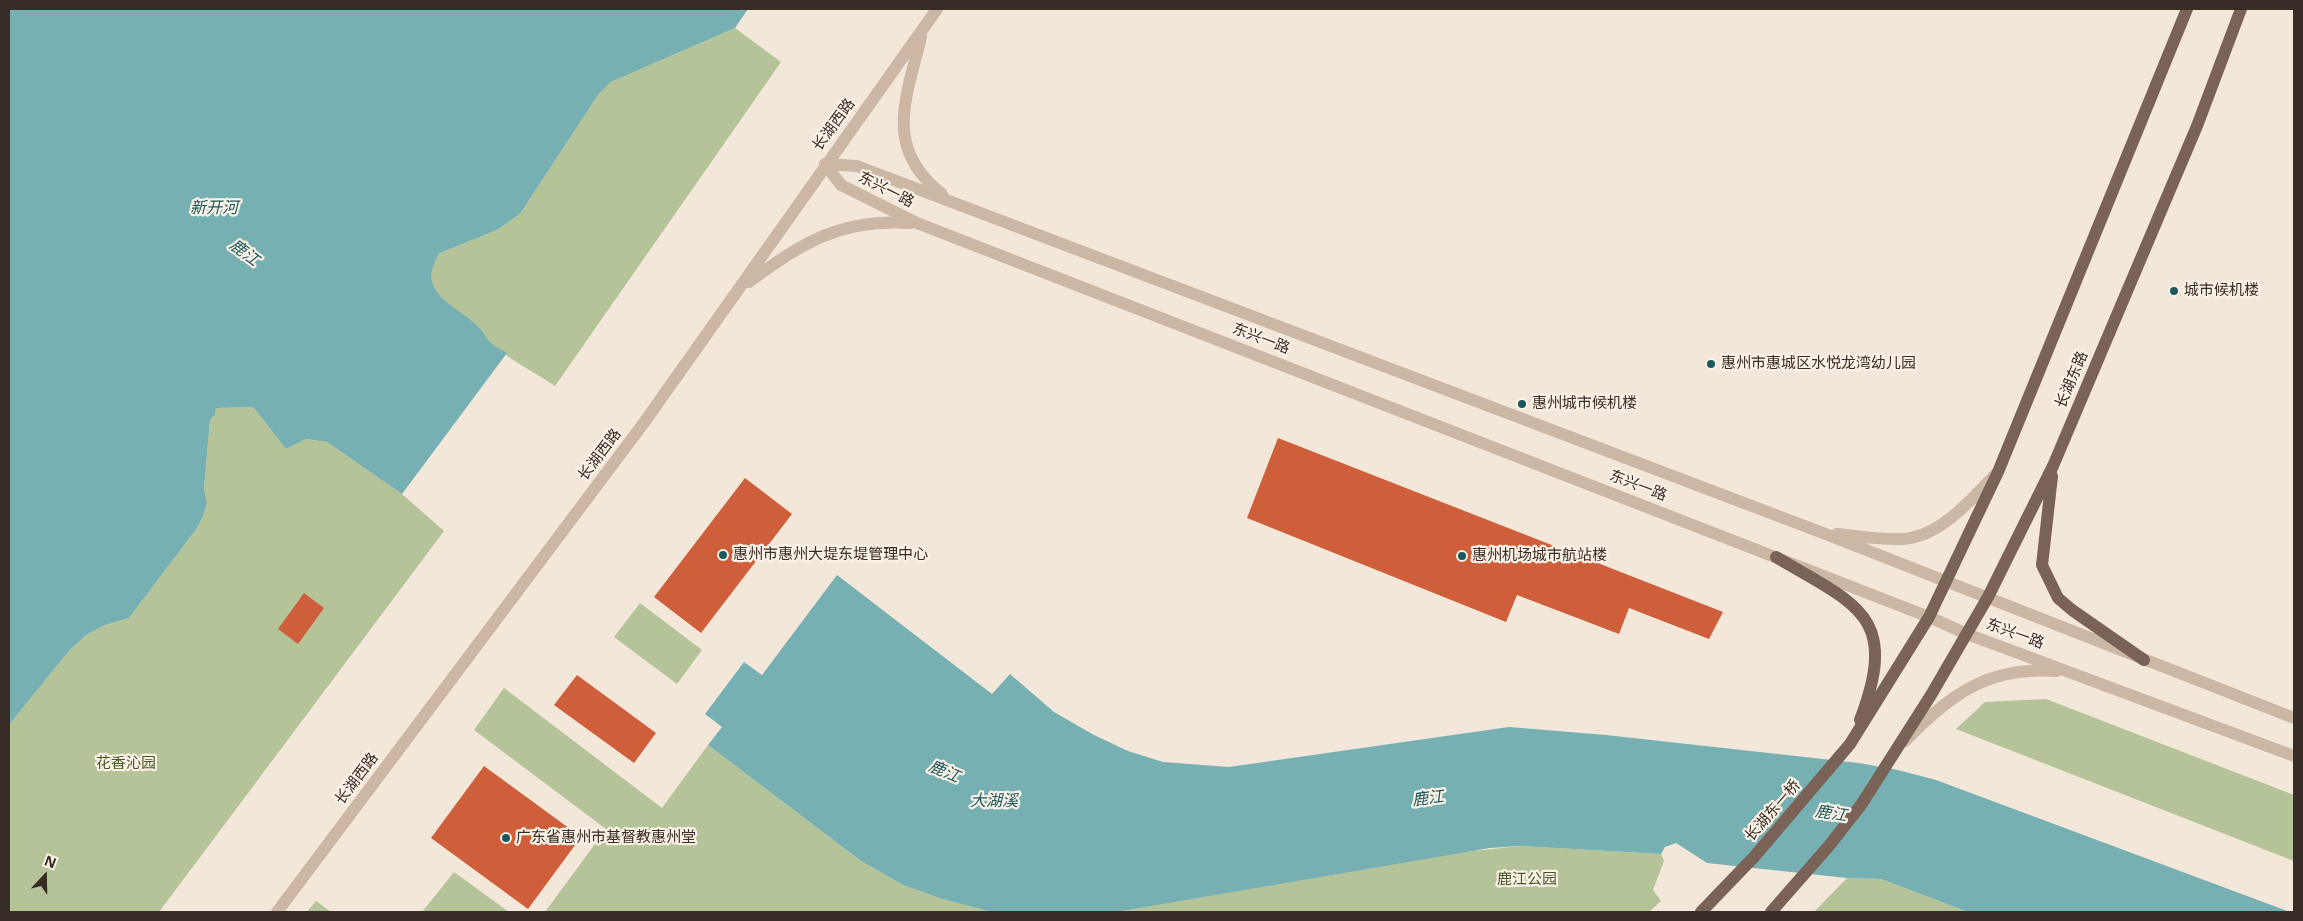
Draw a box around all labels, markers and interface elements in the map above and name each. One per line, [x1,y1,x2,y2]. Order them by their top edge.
street label: 长湖西路 [809,95,859,155]
street label: 东兴一路 [855,168,917,212]
water label: 新开河 [190,198,238,218]
water label: 鹿江 [225,236,263,270]
place label: 城市候机楼 [2184,282,2259,300]
marker: 城市候机楼 [2168,285,2180,297]
street label: 东兴一路 [1230,320,1292,358]
street label: 长湖东路 [2052,349,2092,411]
place label: 惠州市惠城区水悦龙湾幼儿园 [1721,355,1916,373]
marker: 惠州市惠城区水悦龙湾幼儿园 [1705,358,1717,370]
place label: 惠州城市候机楼 [1532,395,1637,413]
marker: 惠州城市候机楼 [1516,398,1528,410]
street label: 长湖西路 [575,426,625,484]
street label: 东兴一路 [1607,467,1669,505]
place label: 惠州市惠州大堤东堤管理中心 [733,546,928,564]
place label: 惠州机场城市航站楼 [1472,547,1607,565]
marker: 惠州市惠州大堤东堤管理中心 [717,549,729,561]
marker: 惠州机场城市航站楼 [1456,550,1468,562]
street label: 东兴一路 [1984,615,2046,653]
street label: 长湖西路 [332,750,382,808]
park label: 花香沁园 [96,755,156,773]
water label: 鹿江 [926,757,962,787]
street label: 长湖东一桥 [1742,777,1804,845]
water label: 鹿江 [1411,788,1445,810]
water label: 大湖溪 [970,791,1018,811]
water label: 鹿江 [1814,802,1848,826]
place label: 广东省惠州市基督教惠州堂 [516,829,696,847]
marker: 广东省惠州市基督教惠州堂 [500,832,512,844]
north arrow [20,851,70,901]
text: N [42,851,59,872]
park label: 鹿江公园 [1497,871,1557,889]

